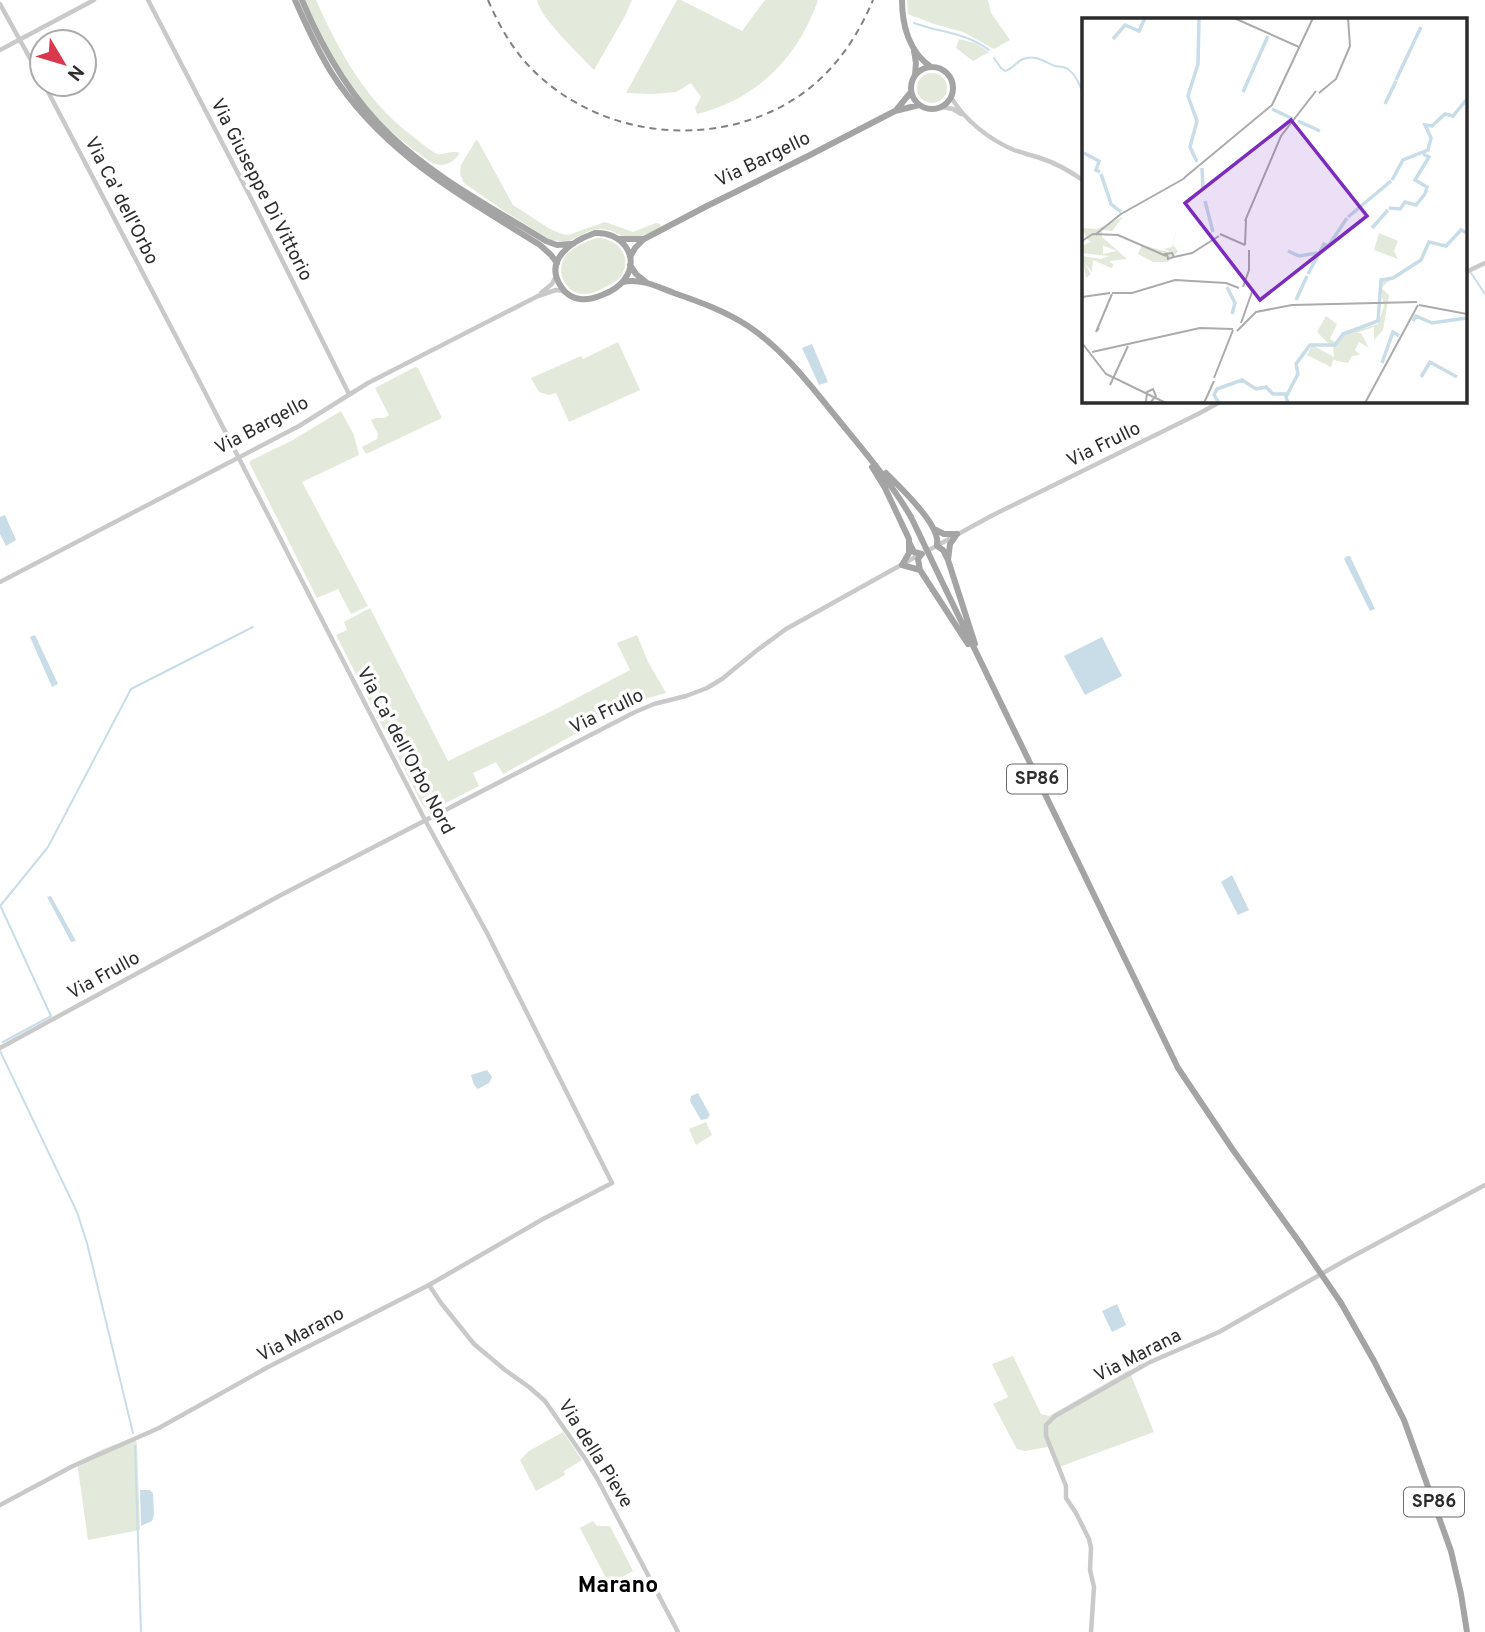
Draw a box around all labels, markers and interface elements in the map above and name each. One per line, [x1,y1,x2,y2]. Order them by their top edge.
inset map [1082,18,1468,402]
north arrow [28,28,98,98]
text: N [61,59,88,85]
street label: Via Giuseppe Di Vittorio [205,95,317,285]
street label: Via Bargello [712,127,814,193]
street label: Via Ca' dell'Orbo [78,133,164,269]
street label: Via Bargello [211,391,313,461]
street label: Via Frullo [1063,417,1145,473]
street label: Via Ca' dell'Orbo Nord [351,663,459,839]
street label: Via Frullo [566,684,648,740]
road number: SP86 [1007,764,1067,794]
street label: Via Frullo [63,946,145,1006]
street label: Via Marano [253,1302,349,1368]
street label: Via Marana [1090,1324,1186,1388]
street label: Via della Pieve [552,1395,638,1513]
road number: SP86 [1404,1488,1464,1517]
district label: Marano [578,1572,658,1601]

